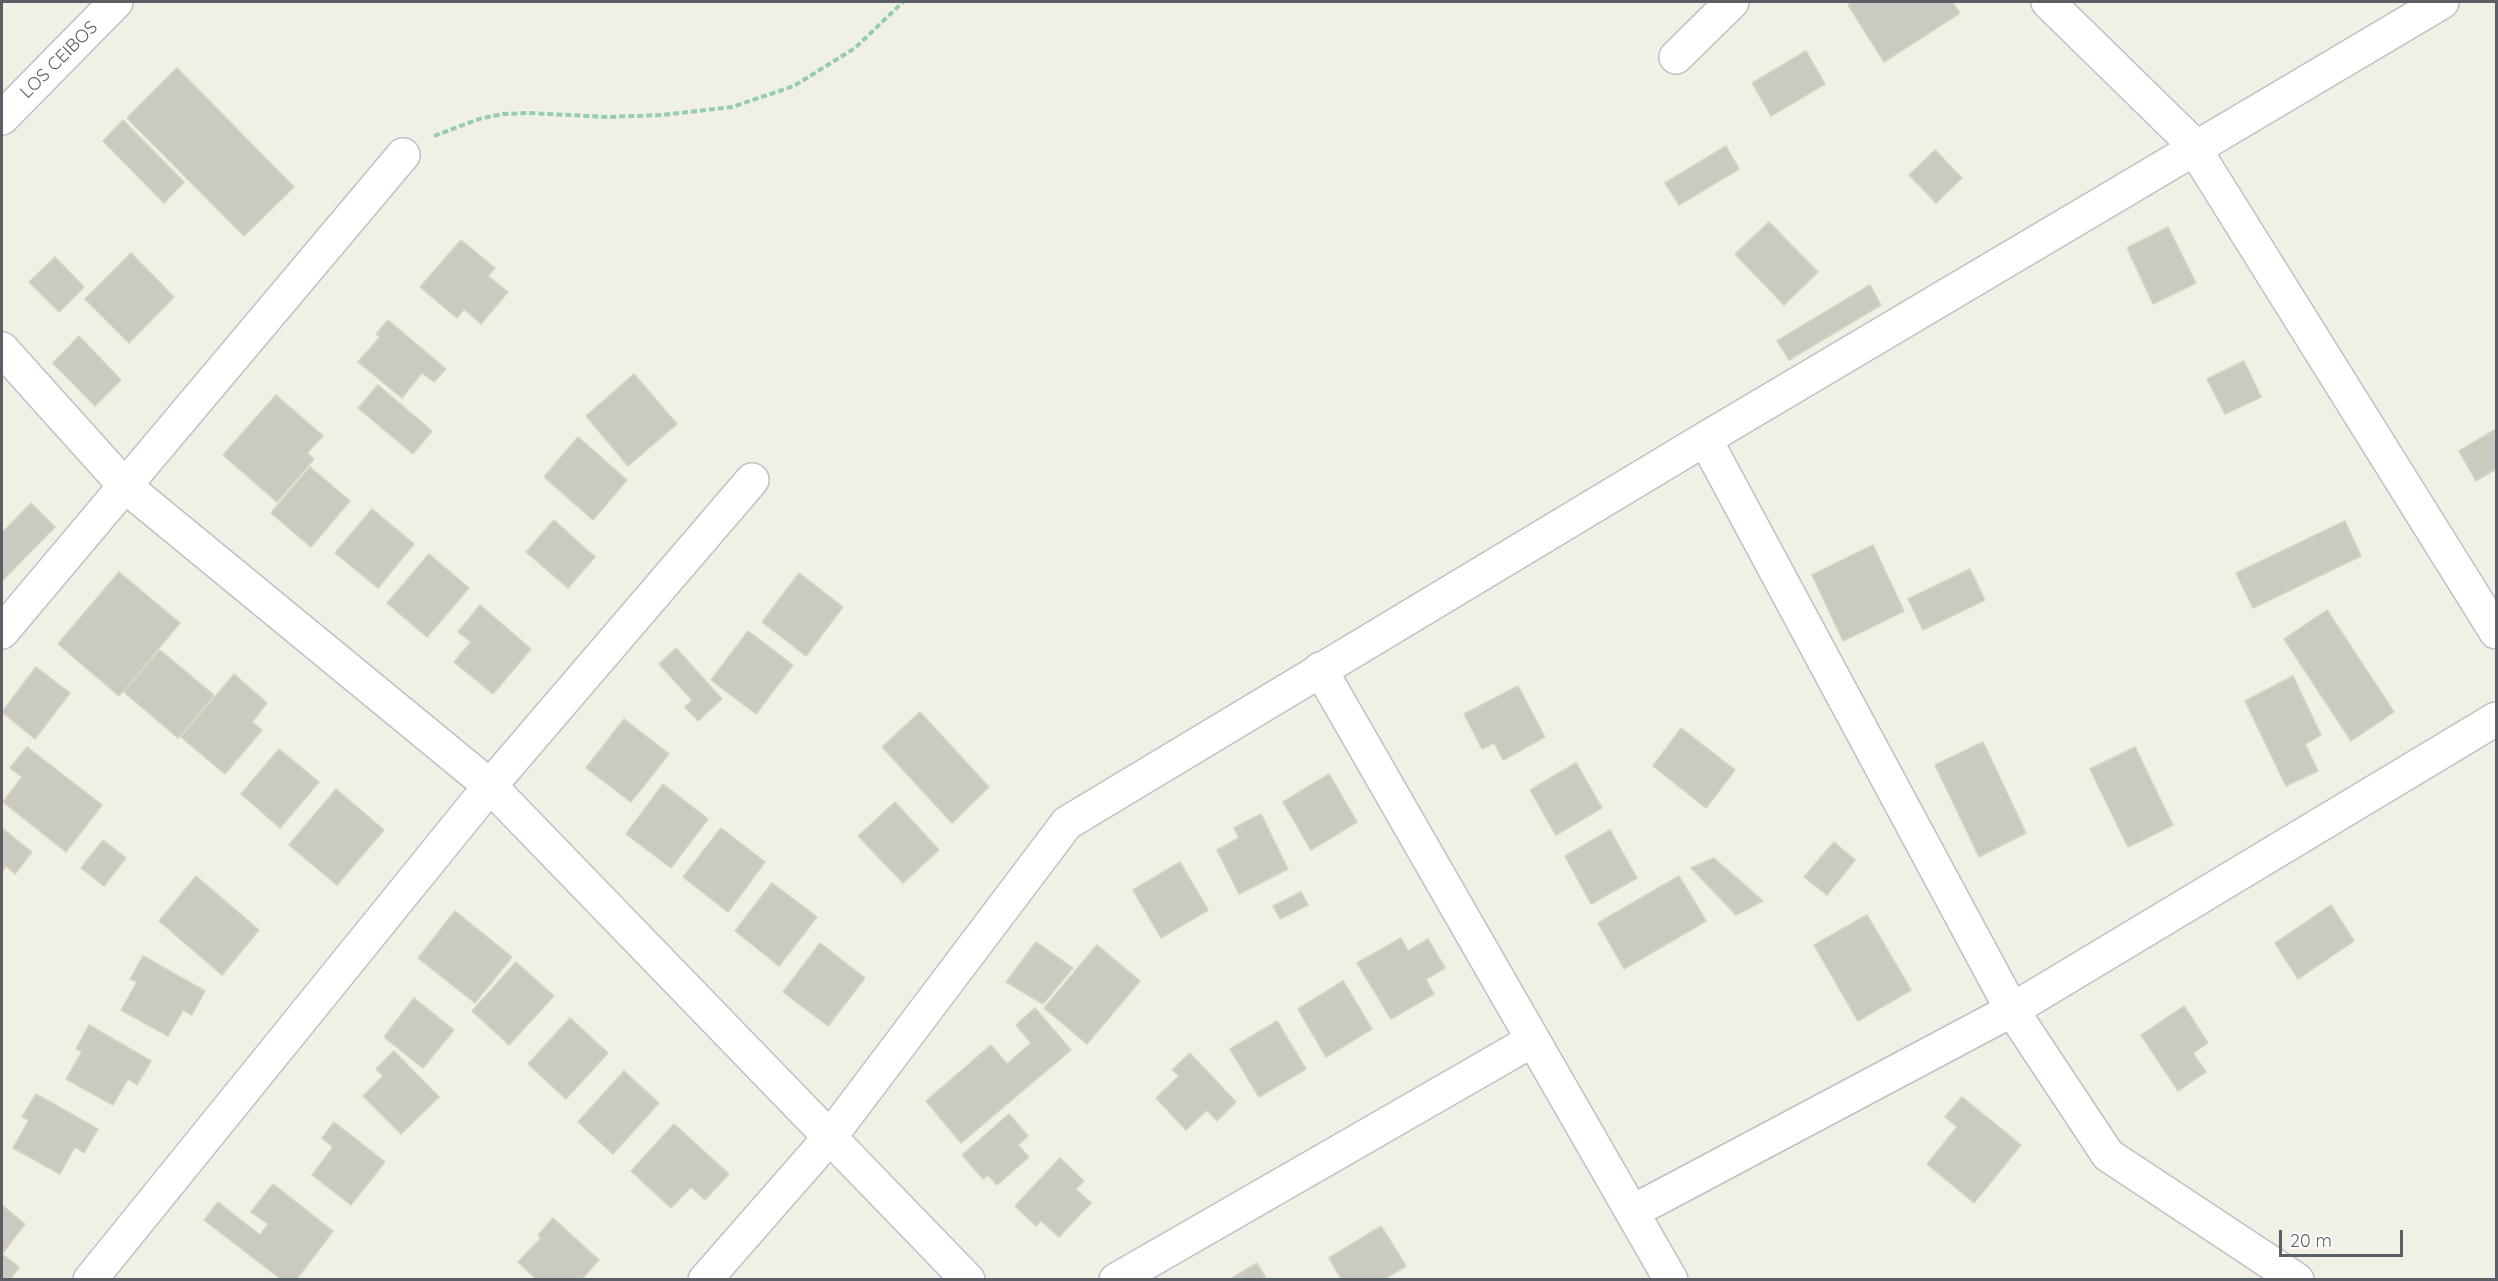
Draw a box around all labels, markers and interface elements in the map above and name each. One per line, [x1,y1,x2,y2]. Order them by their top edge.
street label: LOS CEIBOS [16,17,102,103]
scale bar [2282,1218,2406,1256]
text: 20 m [2290,1229,2332,1252]

